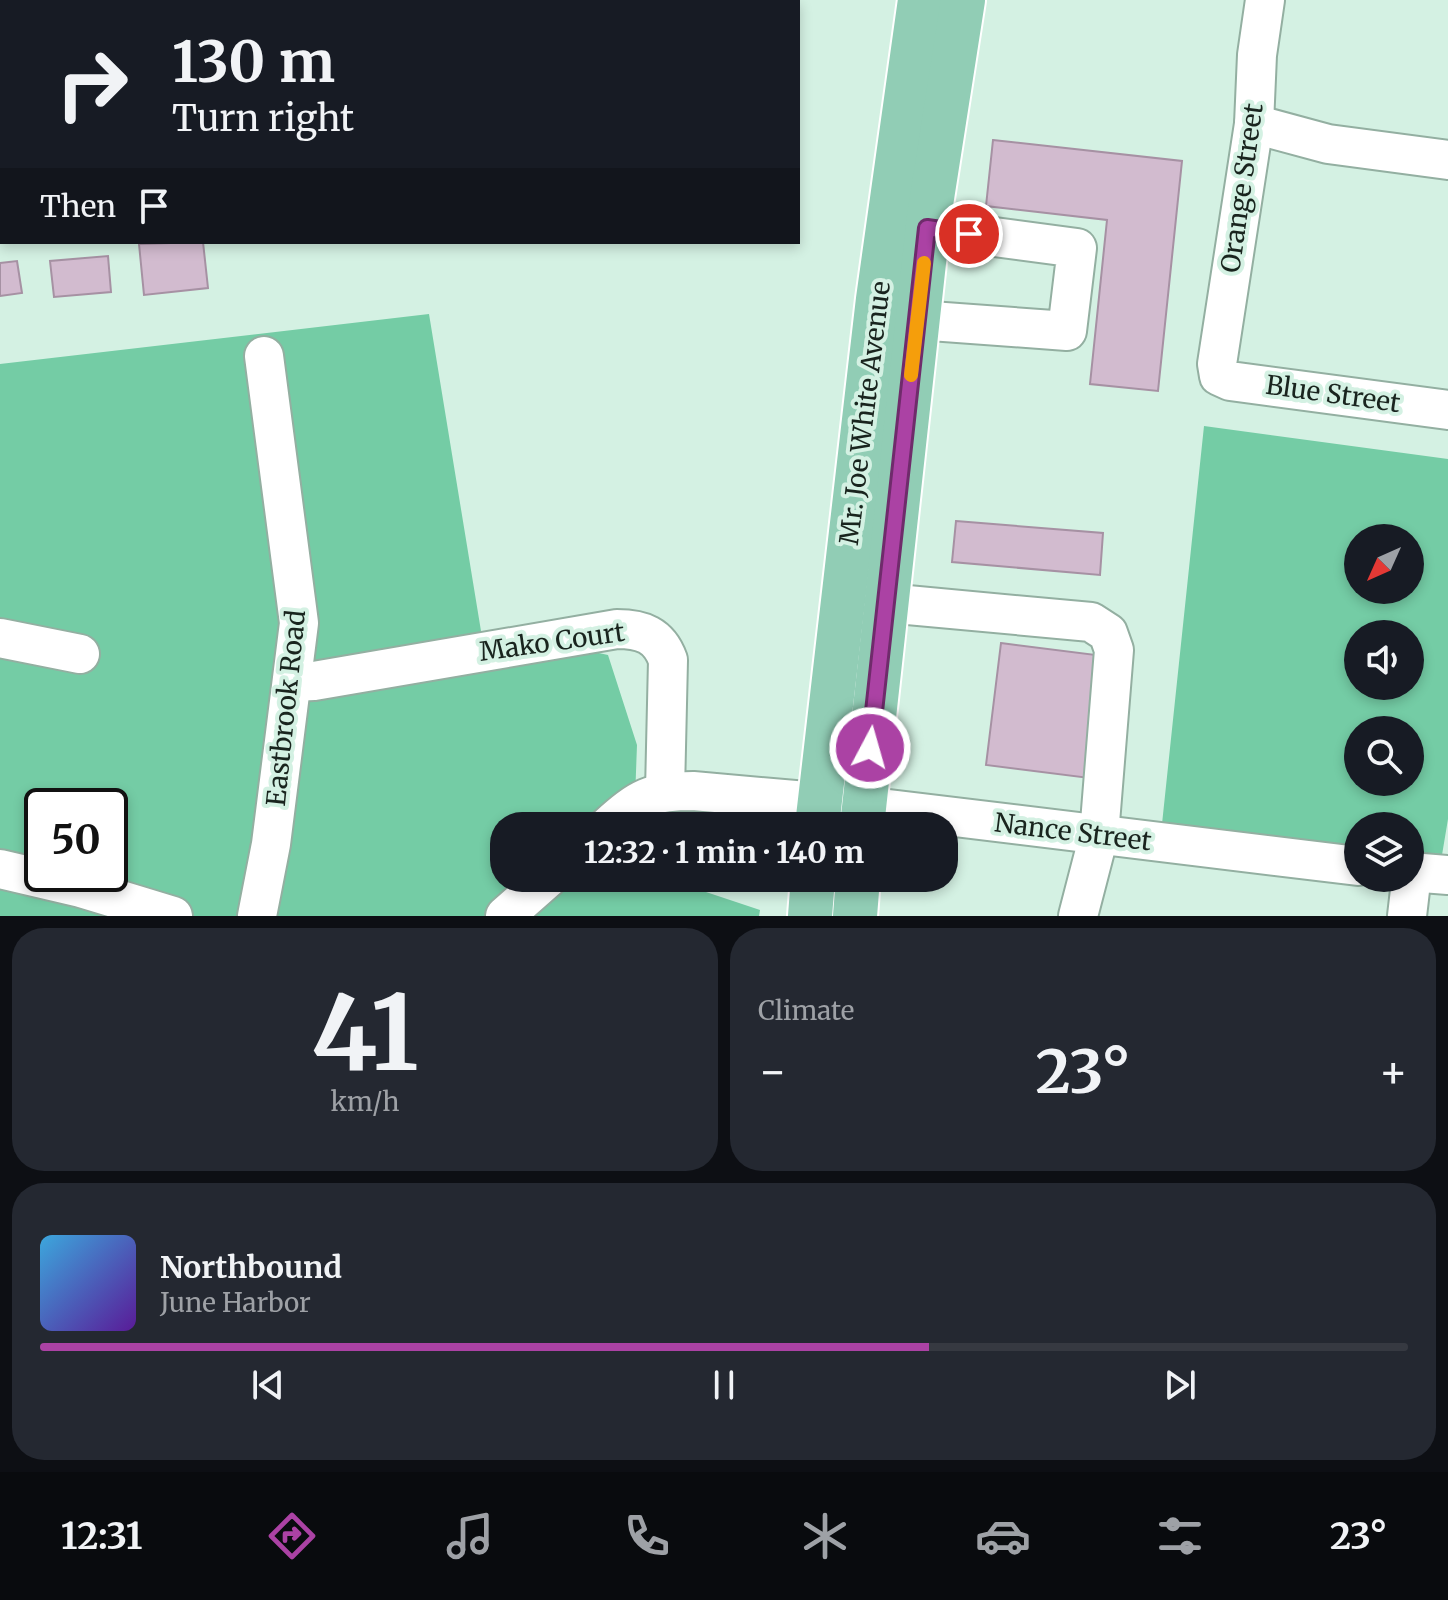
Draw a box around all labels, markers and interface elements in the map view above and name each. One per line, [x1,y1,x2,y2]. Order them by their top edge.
text: 130 m [172,27,335,97]
icon: right [40,32,144,136]
text: Turn right [172,96,354,141]
street label: Orange Street [1213,101,1270,275]
icon: arrive [132,184,176,228]
text: Then [40,187,116,225]
pin [935,200,1003,268]
icon: arrive [947,212,991,256]
street label: Mr. Joe White Avenue [832,279,897,547]
street label: Blue Street [1264,368,1402,419]
north arrow [1344,524,1424,604]
map controls [1344,524,1424,892]
street label: Eastbrook Road [259,608,312,808]
street label: Mako Court [477,615,627,668]
button: sound [1344,620,1424,700]
position arrow [828,706,912,790]
button: search [1344,716,1424,796]
speed limit sign: 50 [24,788,128,892]
street label: Nance Street [993,806,1153,858]
button: layers [1344,812,1424,892]
text: 12:32 · 1 min · 140 m [584,833,864,871]
text: 41 [311,968,419,1098]
text: Climate [758,994,854,1027]
text: 23° [1035,1034,1131,1109]
text: − [758,1044,787,1099]
text: + [1379,1044,1408,1099]
text: km/h [331,1085,399,1118]
text: Northbound [160,1248,342,1286]
text: June Harbor [160,1286,311,1319]
icon: previous [246,1363,290,1407]
icon: pause [702,1363,746,1407]
icon: next [1158,1363,1202,1407]
icon: directions [264,1508,320,1564]
icon: music [442,1508,498,1564]
icon: phone [619,1508,675,1564]
icon: climate [797,1508,853,1564]
icon: car [975,1508,1031,1564]
icon: filters [1152,1508,1208,1564]
text: 12:31 [61,1514,142,1559]
text: 23° [1330,1514,1387,1559]

